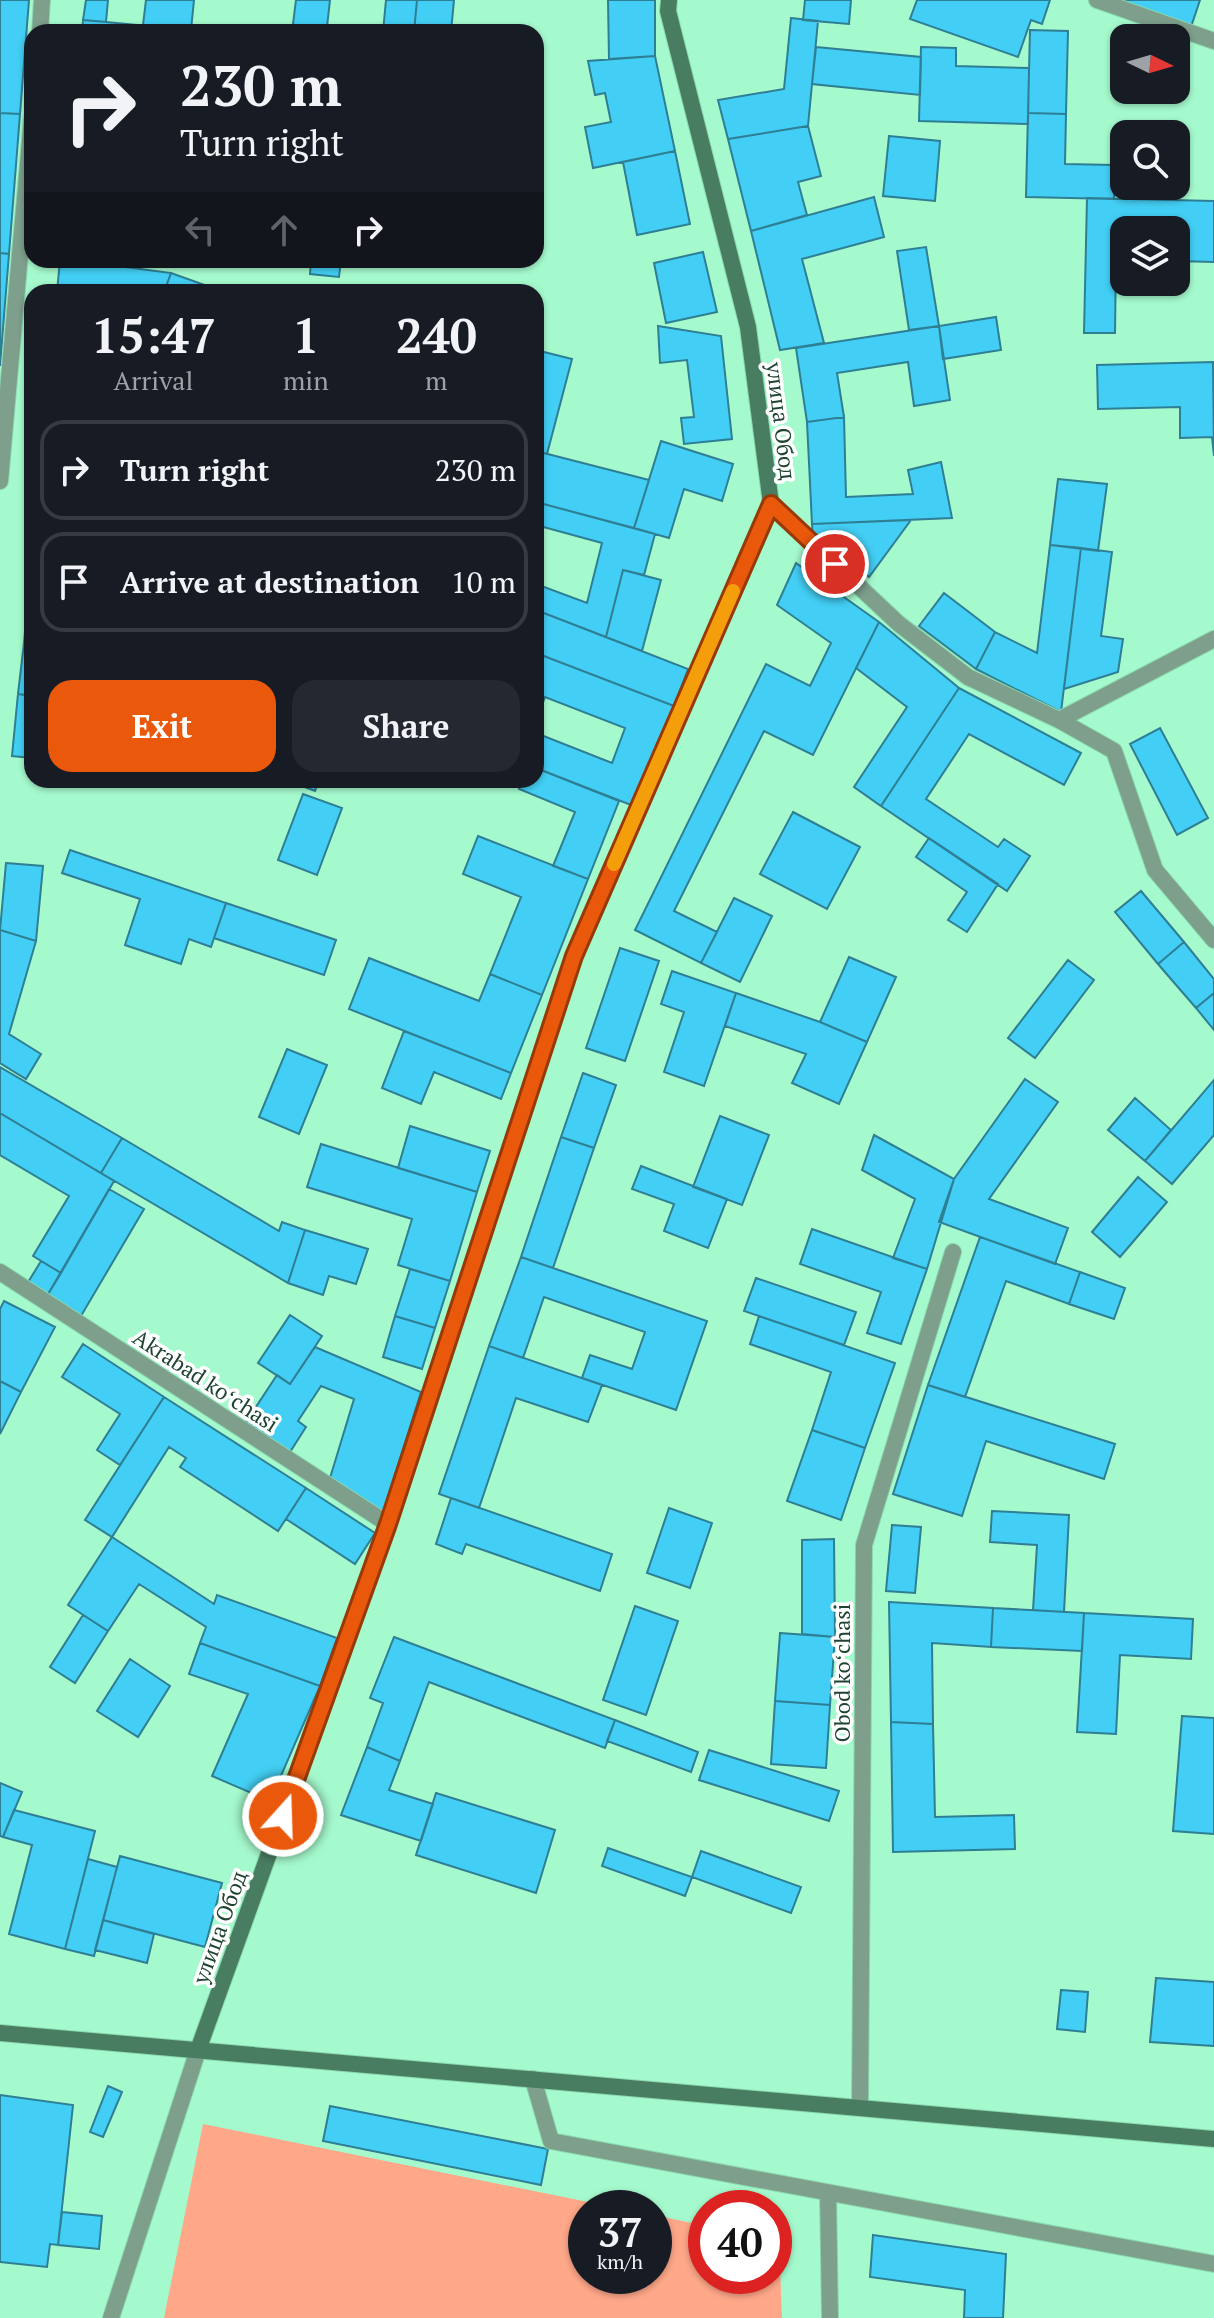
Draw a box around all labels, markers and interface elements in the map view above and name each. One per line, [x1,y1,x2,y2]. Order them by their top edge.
north arrow [1110,24,1190,104]
map controls [1110,24,1190,296]
text: 230 m [180,48,342,122]
icon: right [48,56,152,160]
text: Turn right [180,119,344,166]
button: search [1110,120,1190,200]
icon: left [178,208,222,252]
icon: ahead [262,208,306,252]
icon: right [346,208,390,252]
button: layers [1110,216,1190,296]
text: 15:47 [91,303,216,367]
text: 1 [292,303,319,367]
text: 240 [396,303,477,367]
street label: улица Обод [760,359,804,482]
text: Arrival [114,363,193,397]
text: min [283,363,329,397]
text: m [425,363,448,397]
icon: right [52,448,96,492]
text: Turn right [120,450,269,490]
text: 230 m [435,450,516,490]
pin [801,530,869,598]
icon: arrive [813,542,857,586]
icon: arrive [52,560,96,604]
text: Arrive at destination [120,562,419,602]
text: 10 m [451,562,516,602]
button: Exit [48,680,276,772]
button: Share [292,680,520,772]
street label: Akrabad koʻchasi [128,1322,284,1438]
street label: Obod koʻchasi [827,1604,856,1743]
position arrow [241,1774,325,1858]
street label: улица Обод [185,1866,253,1989]
speed limit sign: 40 [688,2190,792,2294]
text: 37 [597,2205,643,2258]
text: km/h [597,2248,643,2275]

